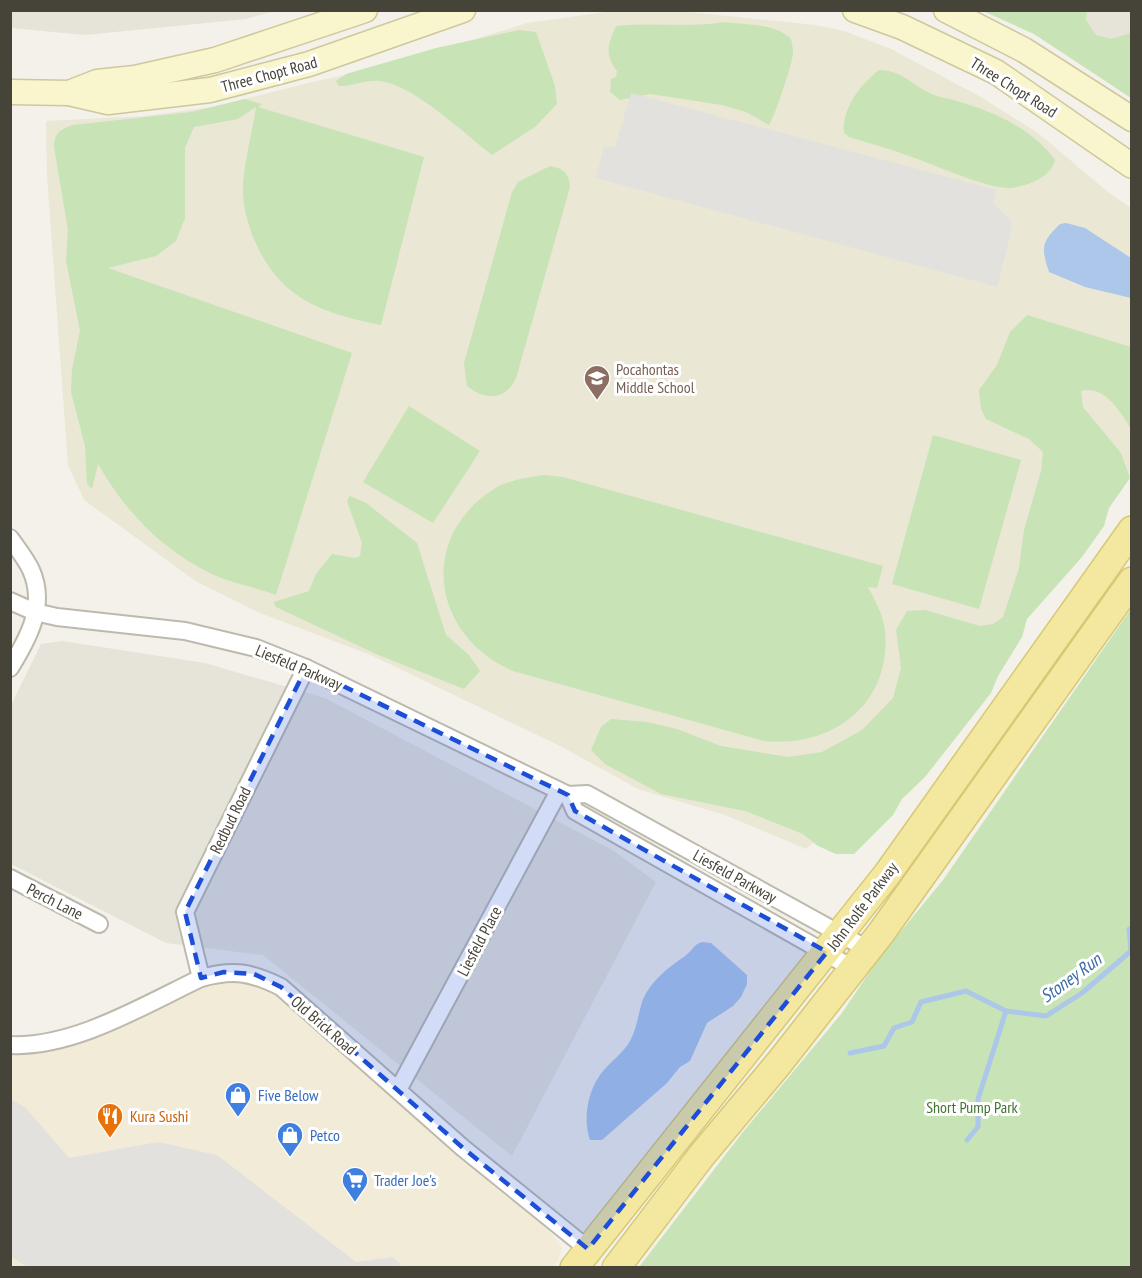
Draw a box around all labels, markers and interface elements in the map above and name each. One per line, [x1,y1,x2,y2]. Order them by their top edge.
street label: Three Chopt Road [219,52,319,96]
street label: Three Chopt Road [967,52,1061,122]
place label: Pocahontas Middle School [616,359,695,397]
school or university icon: Pocahontas Middle School [582,363,612,401]
street label: Liesfeld Parkway [253,640,345,694]
street label: Redbud Road [205,783,255,857]
street label: Liesfeld Parkway [690,845,780,907]
street label: John Rolfe Parkway [822,858,902,955]
street label: Perch Lane [24,878,86,924]
street label: Liesfeld Place [452,903,506,979]
water label: Stoney Run [1036,947,1107,1007]
street label: Old Brick Road [287,991,361,1059]
shop icon: Five Below [223,1080,253,1118]
place label: Five Below [258,1085,319,1105]
park label: Short Pump Park [926,1097,1019,1117]
restaurant icon: Kura Sushi [95,1101,125,1139]
place label: Kura Sushi [130,1106,188,1126]
shop icon: Petco [275,1120,305,1158]
place label: Petco [310,1125,340,1145]
supermarket icon: Trader Joe's [340,1165,370,1203]
place label: Trader Joe's [374,1170,437,1190]

